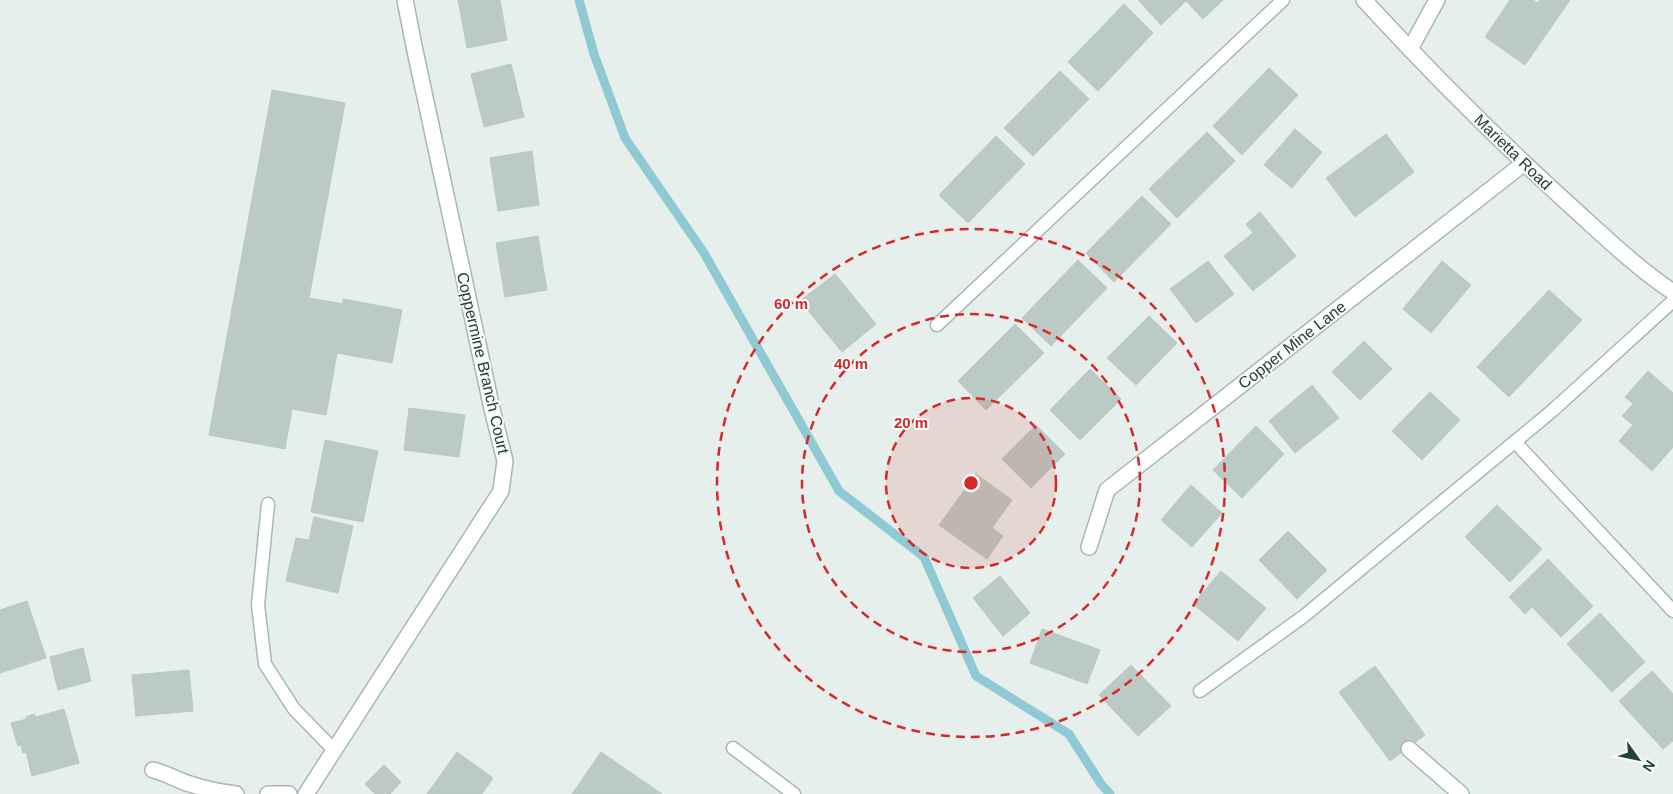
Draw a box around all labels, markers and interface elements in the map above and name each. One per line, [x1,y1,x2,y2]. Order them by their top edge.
street label: Marietta Road [1471,111,1555,193]
street label: Coppermine Branch Court [454,271,512,456]
text: 60 m [774,295,808,312]
street label: Copper Mine Lane [1235,298,1349,392]
text: 40 m [834,355,868,372]
text: 20 m [894,414,928,431]
centre of rings [962,474,980,492]
north arrow [1613,734,1663,784]
text: N [1639,757,1658,775]

